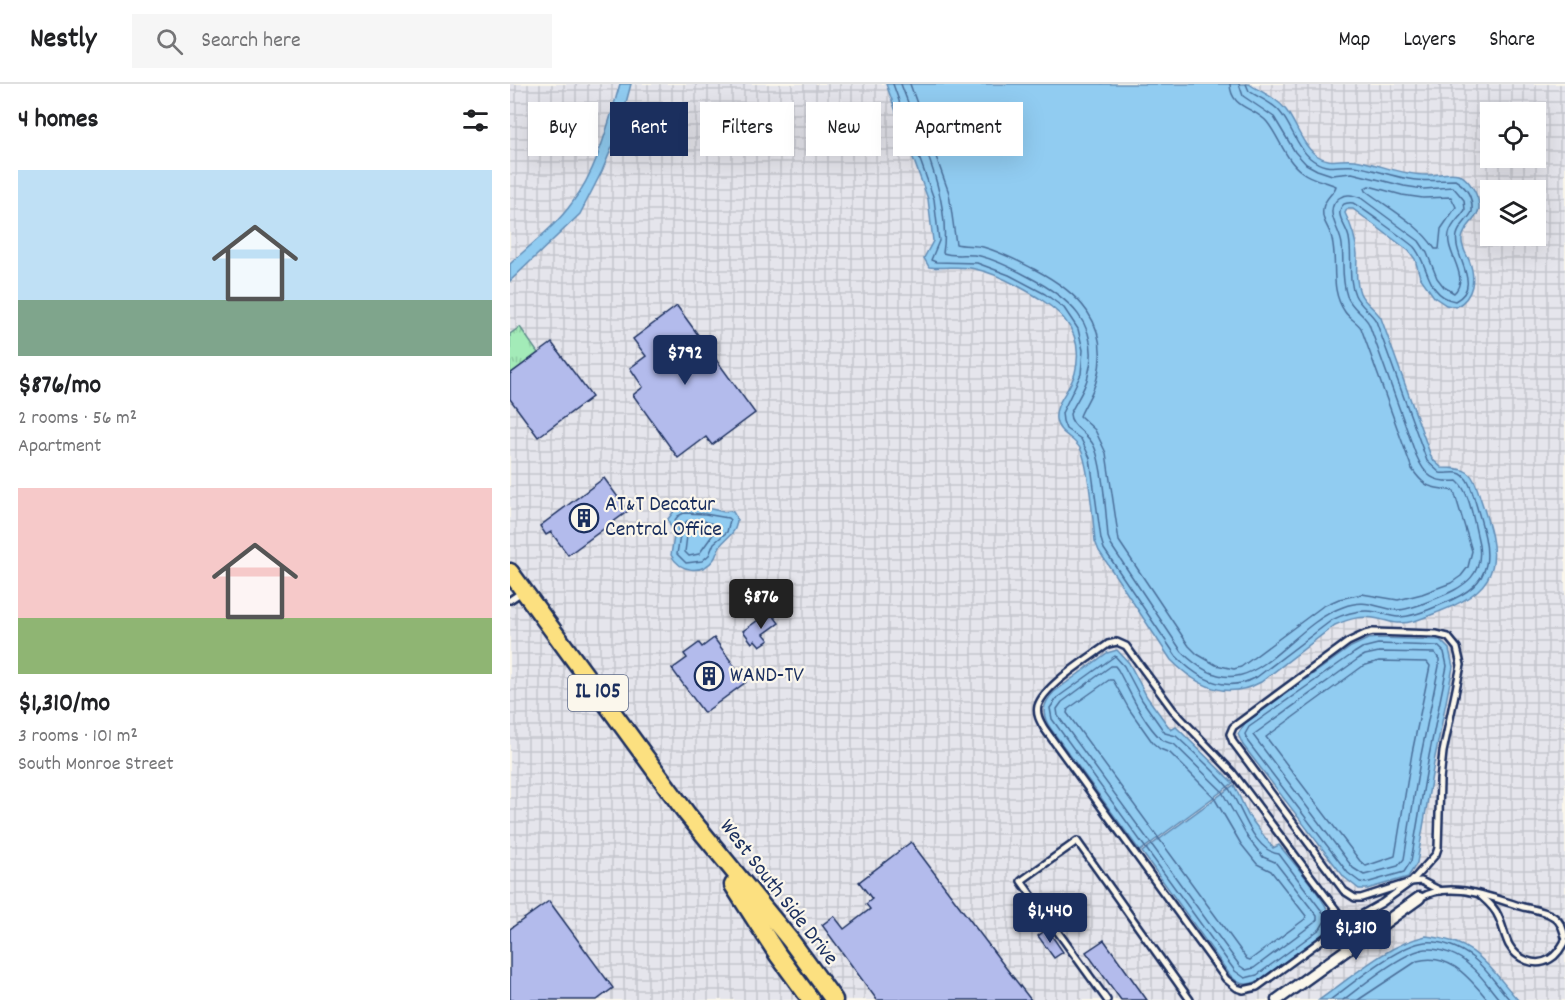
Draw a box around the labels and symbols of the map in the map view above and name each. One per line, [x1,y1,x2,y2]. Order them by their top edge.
pin: $792 [649,335,721,386]
place label: AT&T Decatur Central Office [605,490,722,546]
building icon: AT&T Decatur Central Office [568,502,600,534]
pin: $876 [725,579,797,630]
building icon: WAND-TV [693,660,725,692]
place label: WAND-TV [730,661,804,692]
road number: IL 105 [568,675,628,711]
street label: West South Side Drive [711,813,845,973]
pin: $1,440 [1001,893,1099,944]
pin: $1,310 [1307,910,1405,961]

